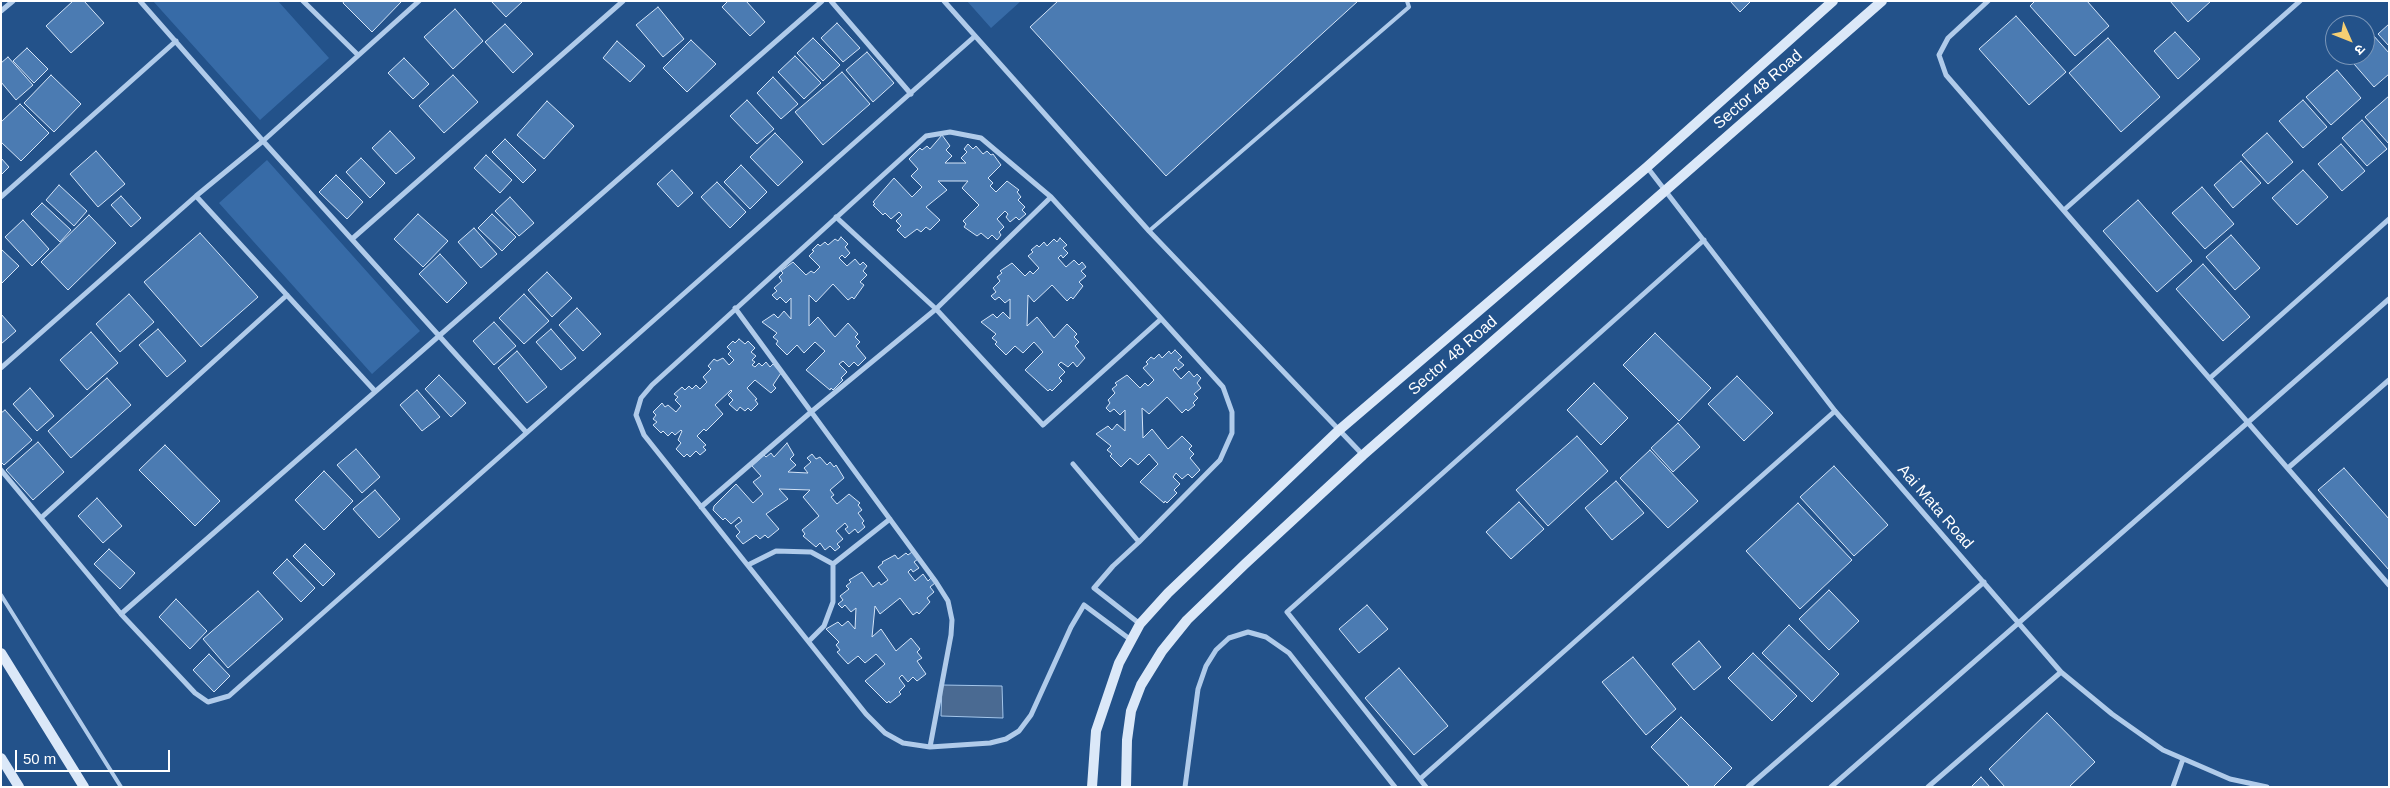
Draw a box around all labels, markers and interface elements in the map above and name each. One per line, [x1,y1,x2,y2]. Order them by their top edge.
north arrow [2325,15,2375,65]
text: उ [2351,41,2369,58]
street label: Sector 48 Road [1710,46,1806,134]
street label: Sector 48 Road [1405,312,1501,400]
street label: Aai Mata Road [1893,461,1977,553]
scale bar [18,740,172,772]
text: 50 m [23,750,56,767]

